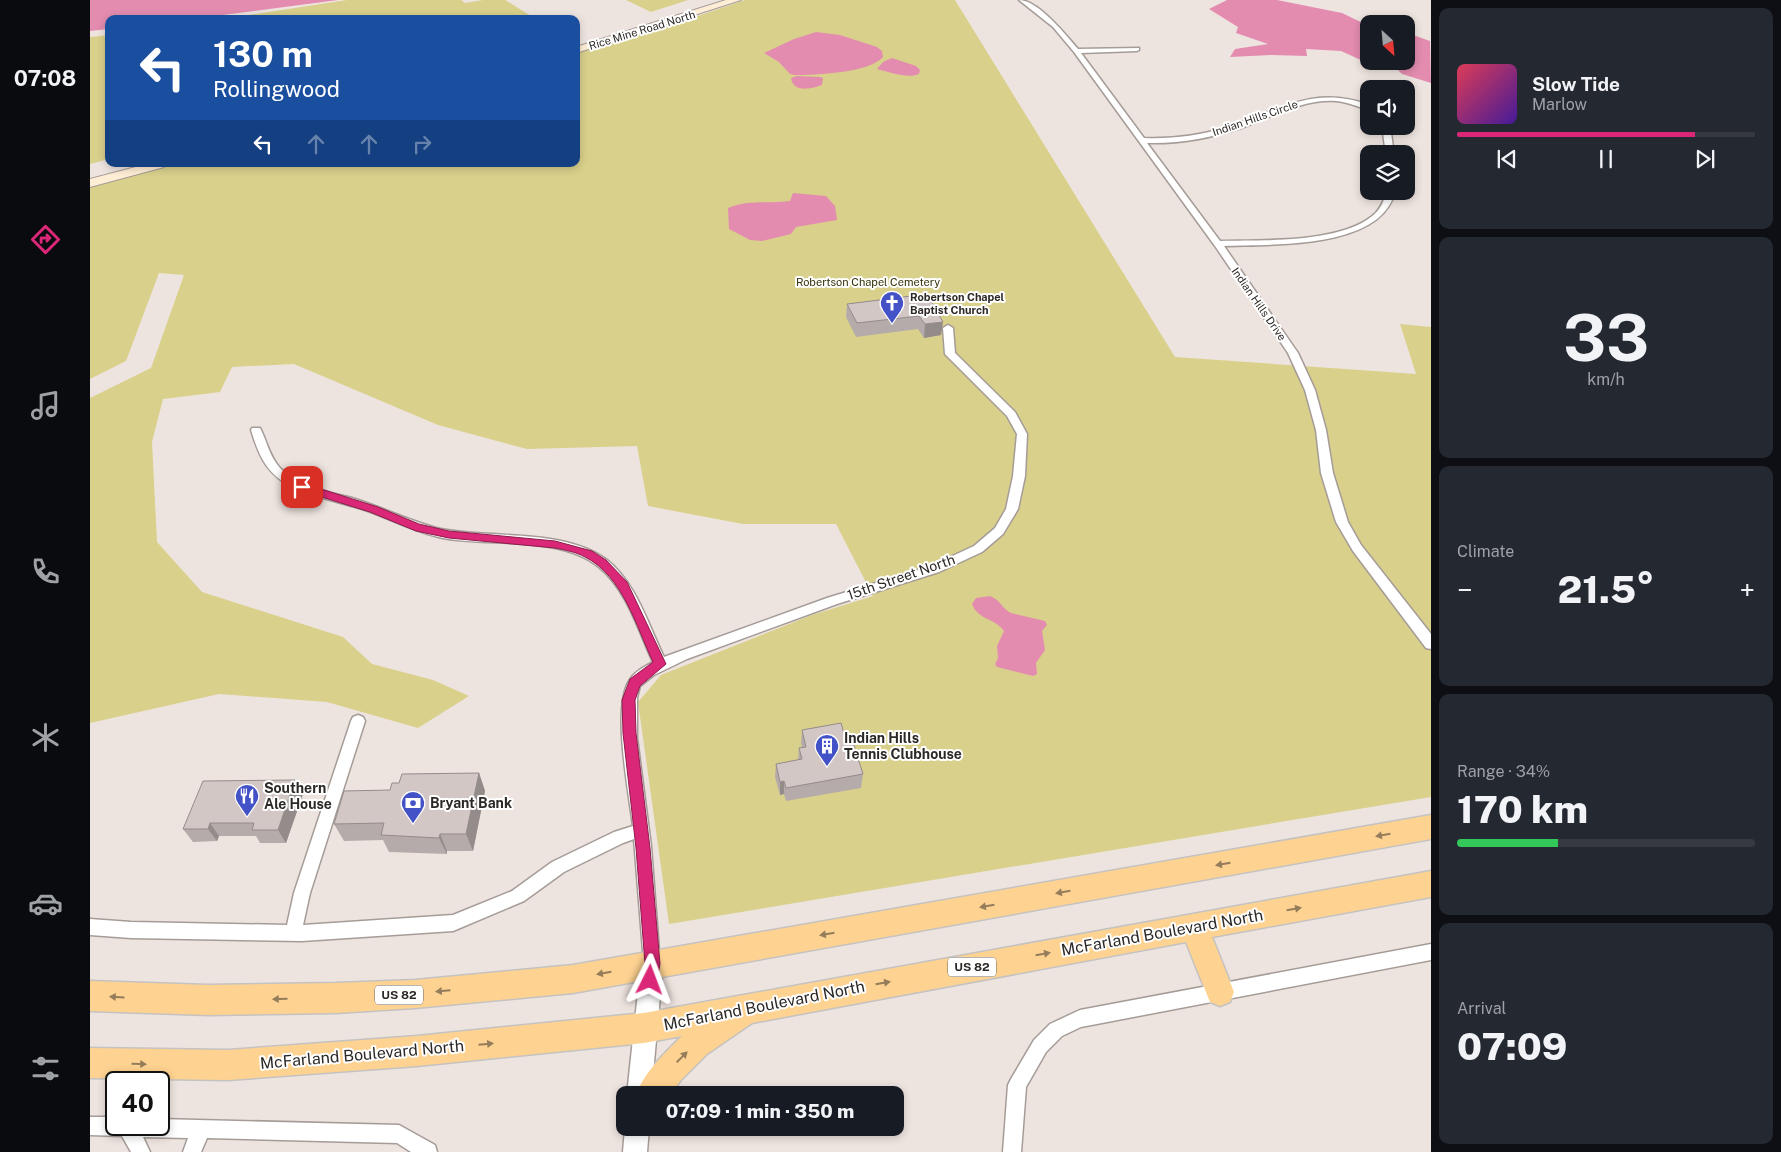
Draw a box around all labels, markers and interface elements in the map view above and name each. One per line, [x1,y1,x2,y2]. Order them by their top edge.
street label: Rice Mine Road North [587,8,697,52]
north arrow [1360,15,1415,70]
map controls [1360,15,1415,200]
text: 130 m [213,34,313,75]
icon: left [130,35,195,100]
text: 07:08 [14,65,76,91]
text: Slow Tide [1532,73,1620,95]
text: Rollingwood [213,76,340,102]
button: sound [1360,80,1415,135]
text: Marlow [1532,95,1587,114]
street label: Indian Hills Circle [1211,98,1299,138]
icon: left [249,130,277,158]
icon: ahead [302,130,330,158]
icon: ahead [355,130,383,158]
icon: right [408,130,436,158]
button: layers [1360,145,1415,200]
icon: previous [1493,145,1521,173]
icon: pause [1592,145,1620,173]
icon: next [1691,145,1719,173]
icon: directions [28,222,63,257]
street label: Indian Hills Drive [1229,265,1289,343]
park label: Robertson Chapel Cemetery [796,276,940,288]
church icon: Robertson Chapel Baptist Church [879,290,905,324]
place label: Robertson Chapel Baptist Church [910,291,1005,316]
text: 33 [1563,299,1649,376]
text: km/h [1587,370,1625,389]
icon: music [28,388,63,423]
pin [281,466,323,508]
icon: arrive [288,473,316,501]
text: Climate [1457,542,1514,561]
street label: 15th Street North [845,551,957,603]
icon: phone [28,554,63,589]
text: 21.5° [1558,567,1654,612]
text: − [1457,573,1473,606]
text: + [1739,573,1755,606]
icon: climate [28,720,63,755]
place label: Indian Hills Tennis Clubhouse [844,730,962,762]
building icon: Indian Hills Tennis Clubhouse [814,733,840,767]
text: Range · 34% [1457,762,1550,781]
place label: Southern Ale House [264,780,332,812]
restaurant icon: Southern Ale House [234,783,260,817]
text: 170 km [1457,787,1588,832]
bank icon: Bryant Bank [400,790,426,824]
place label: Bryant Bank [430,795,512,811]
one-way arrow [1375,832,1391,840]
one-way arrow [1215,860,1231,868]
icon: car [28,886,63,921]
one-way arrow [1055,889,1071,897]
one-way arrow [979,902,995,910]
one-way arrow [1286,904,1302,912]
street label: McFarland Boulevard North [1060,905,1265,960]
one-way arrow [819,930,835,938]
one-way arrow [1035,950,1051,958]
position arrow [623,953,675,1005]
road number: US 82 [948,958,996,976]
one-way arrow [597,969,612,977]
street label: McFarland Boulevard North [662,977,866,1034]
one-way arrow [875,979,891,987]
road number: US 82 [375,986,423,1004]
one-way arrow [434,988,450,996]
one-way arrow [109,993,125,1001]
one-way arrow [272,995,288,1003]
text: Arrival [1457,999,1506,1018]
text: 07:09 [1457,1024,1567,1069]
street label: McFarland Boulevard North [259,1036,465,1073]
one-way arrow [479,1040,495,1048]
icon: filters [28,1051,63,1086]
one-way arrow [676,1052,688,1064]
one-way arrow [131,1060,147,1068]
speed limit sign: 40 [105,1071,170,1136]
text: 07:09 · 1 min · 350 m [666,1100,854,1122]

